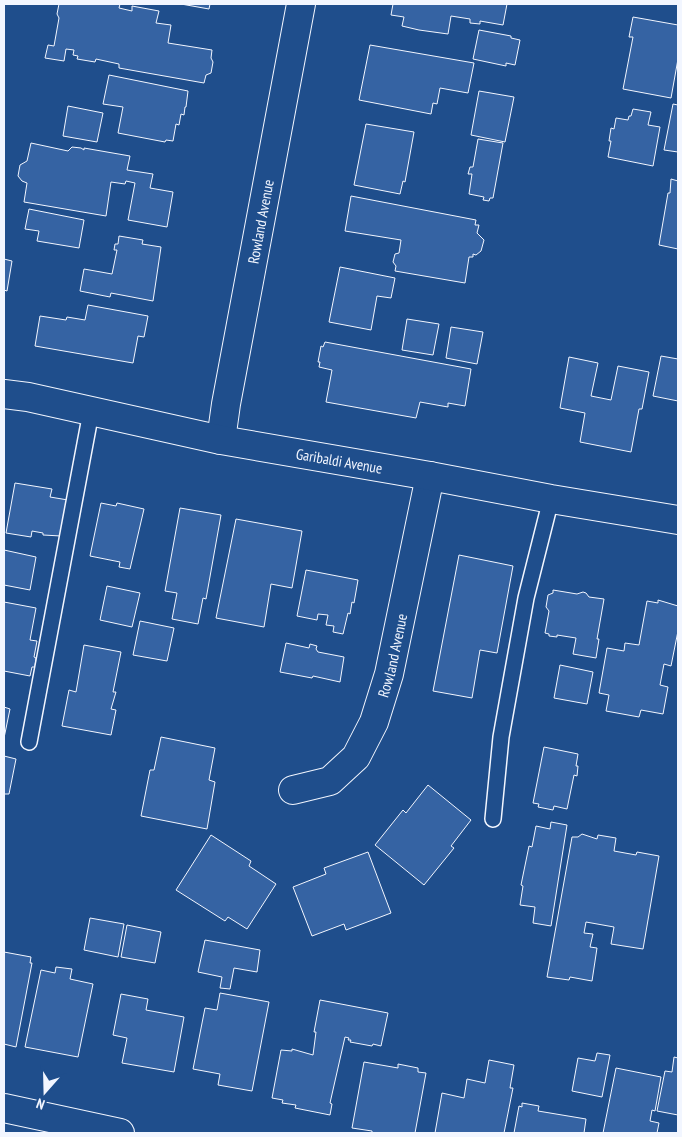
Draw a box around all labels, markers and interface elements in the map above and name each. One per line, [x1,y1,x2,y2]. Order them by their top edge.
street label: Rowland Avenue [243,178,277,265]
street label: Garibaldi Avenue [295,444,384,477]
street label: Rowland Avenue [373,612,411,699]
north arrow [20,1067,70,1117]
text: N [34,1094,47,1114]

